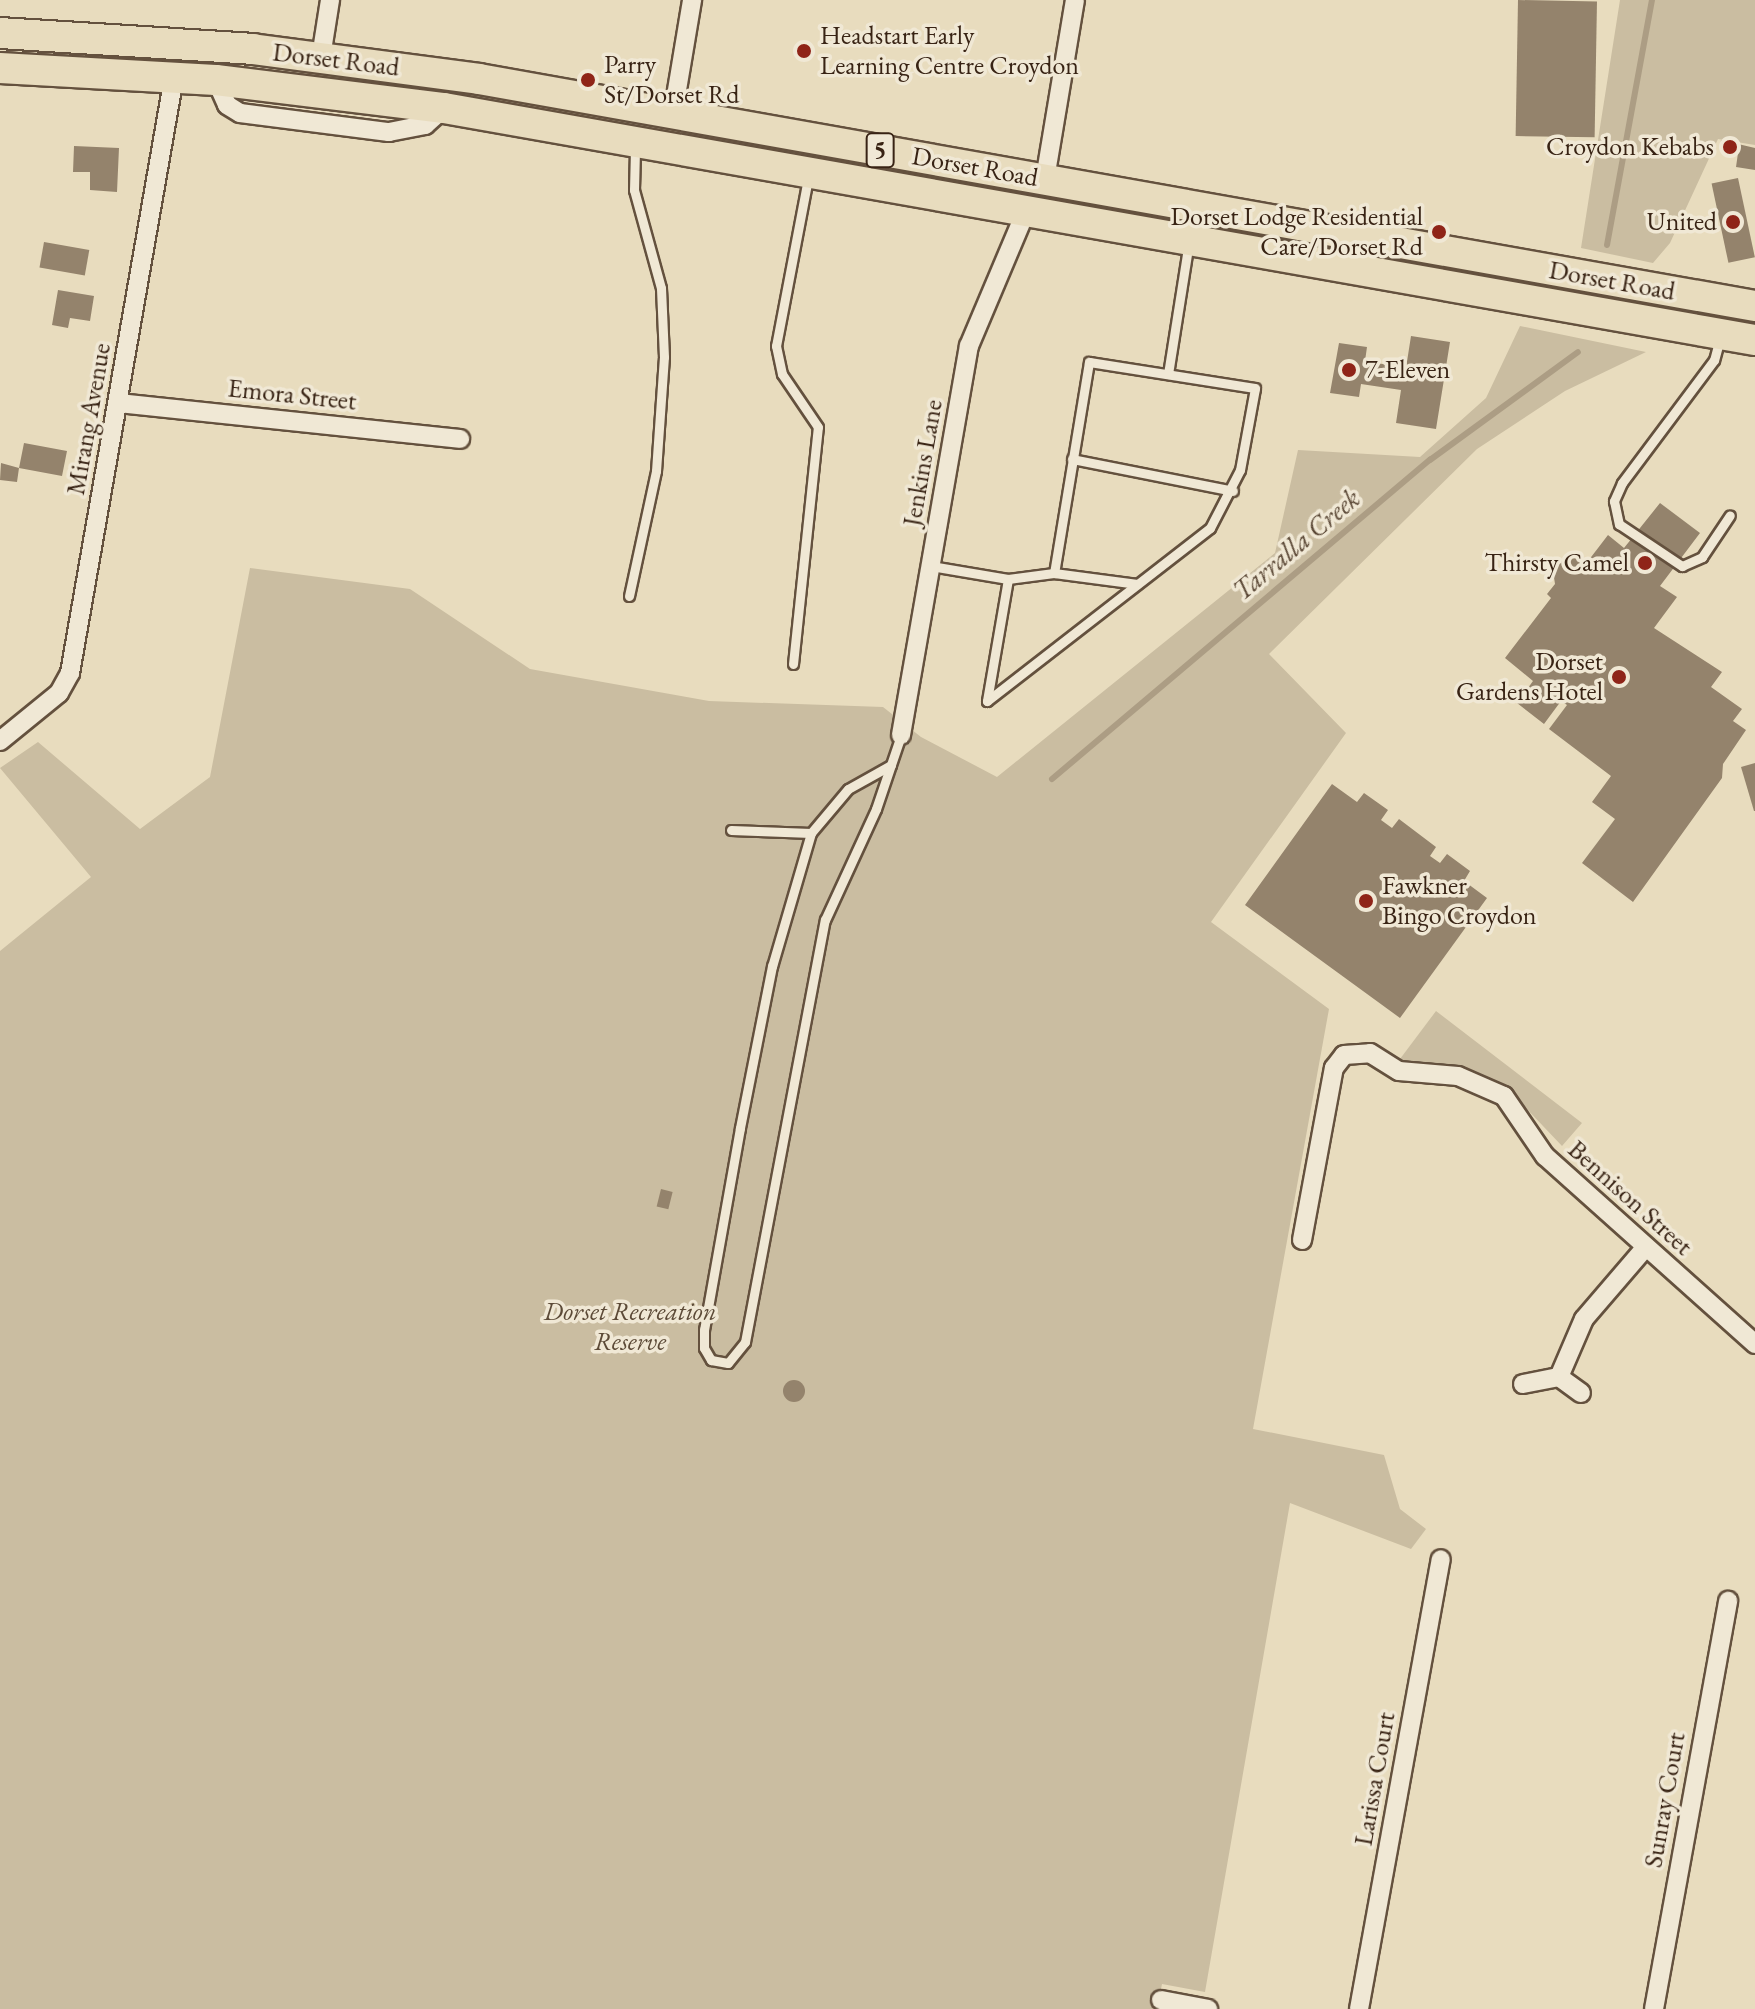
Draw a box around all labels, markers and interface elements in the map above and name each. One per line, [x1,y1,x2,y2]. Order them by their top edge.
place label: Headstart Early Learning Centre Croydon [820,20,1079,82]
street label: Dorset Road [271,37,401,83]
marker: Headstart Early Learning Centre Croydon [795,42,813,60]
place label: Parry St/Dorset Rd [604,49,739,110]
marker: Parry St/Dorset Rd [579,71,597,89]
road number: 5 [864,130,896,170]
place label: Croydon Kebabs [1546,131,1714,163]
marker: Croydon Kebabs [1721,138,1739,156]
street label: Dorset Road [910,141,1040,193]
place label: Dorset Lodge Residential Care/Dorset Rd [1170,201,1423,262]
place label: United [1647,206,1717,238]
marker: United [1724,213,1742,231]
marker: Dorset Lodge Residential Care/Dorset Rd [1430,223,1448,241]
street label: Dorset Road [1547,255,1677,307]
street label: Mirang Avenue [60,341,118,497]
place label: 7-Eleven [1365,354,1450,386]
marker: 7-Eleven [1340,361,1358,379]
street label: Emora Street [226,373,358,417]
street label: Jenkins Lane [897,397,949,529]
water label: Tarralla Creek [1225,481,1367,607]
place label: Thirsty Camel [1485,547,1629,579]
marker: Thirsty Camel [1636,554,1654,572]
place label: Dorset Gardens Hotel [1456,646,1603,708]
marker: Dorset Gardens Hotel [1610,668,1628,686]
place label: Fawkner Bingo Croydon [1382,870,1537,932]
marker: Fawkner Bingo Croydon [1357,892,1375,910]
street label: Bennison Street [1561,1134,1699,1262]
park label: Dorset Recreation Reserve [544,1296,716,1358]
street label: Larissa Court [1348,1710,1402,1848]
street label: Sunray Court [1638,1730,1692,1870]

